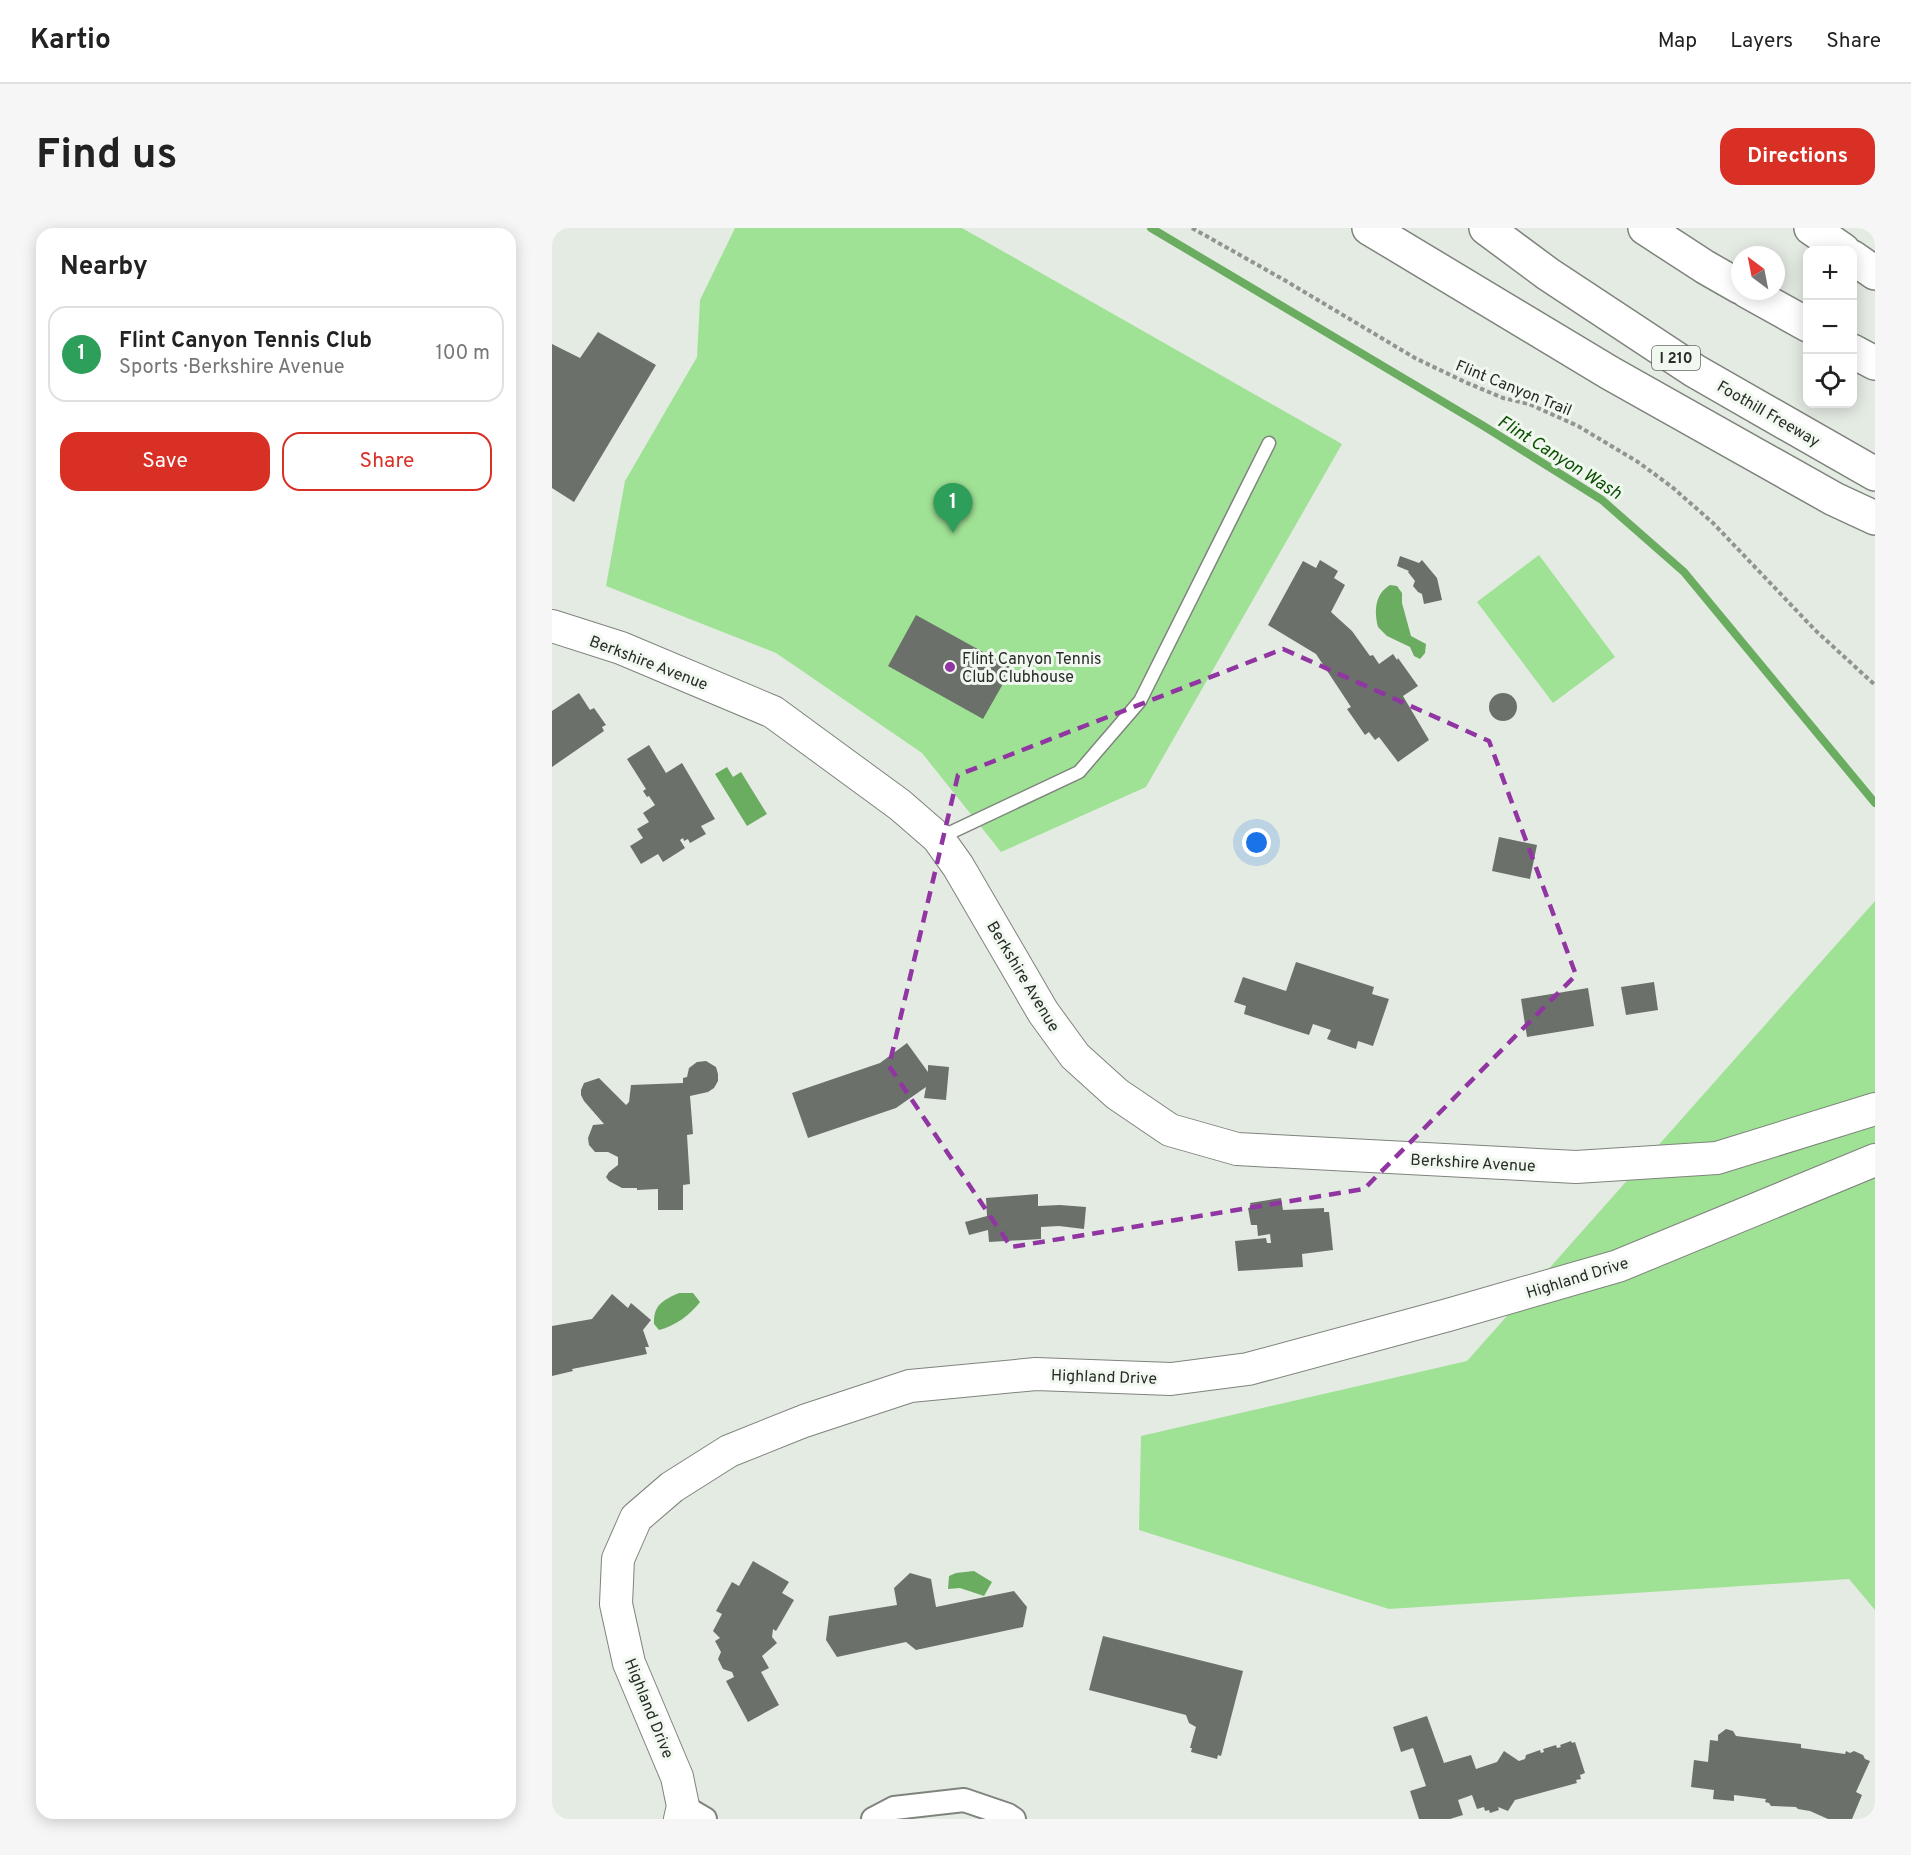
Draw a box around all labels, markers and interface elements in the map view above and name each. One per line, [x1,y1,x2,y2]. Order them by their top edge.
text: Kartio [30,23,111,59]
text: Map [1658,28,1697,55]
text: Layers [1730,28,1793,55]
text: Share [1826,28,1881,55]
button: Directions [1720,128,1875,185]
text: Find us [36,130,177,183]
north arrow [1731,246,1785,300]
map controls [1803,246,1857,408]
button: + [1803,246,1857,300]
text: Nearby [60,251,148,284]
button: − [1803,300,1857,354]
text: Flint Canyon Tennis Club [119,328,372,355]
text: 1 [78,341,86,367]
text: 100 m [435,341,490,367]
road number: I 210 [1652,346,1700,370]
button: locate [1803,354,1857,408]
text: Sports · Berkshire Avenue [119,355,345,381]
street label: Flint Canyon Trail [1452,356,1574,421]
street label: Foothill Freeway [1713,377,1823,452]
water label: Flint Canyon Wash [1493,411,1626,506]
button: Save [60,432,270,491]
button: Share [282,432,492,491]
pin: 1 [934,484,972,533]
street label: Berkshire Avenue [586,632,710,696]
place label: Flint Canyon Tennis Club Clubhouse [962,650,1102,688]
marker: Flint Canyon Tennis Club Clubhouse [943,660,957,674]
your location [1242,828,1271,857]
street label: Berkshire Avenue [981,918,1063,1036]
street label: Berkshire Avenue [1410,1151,1536,1177]
street label: Highland Drive [1524,1254,1631,1304]
street label: Highland Drive [1051,1366,1157,1390]
street label: Highland Drive [619,1656,677,1762]

